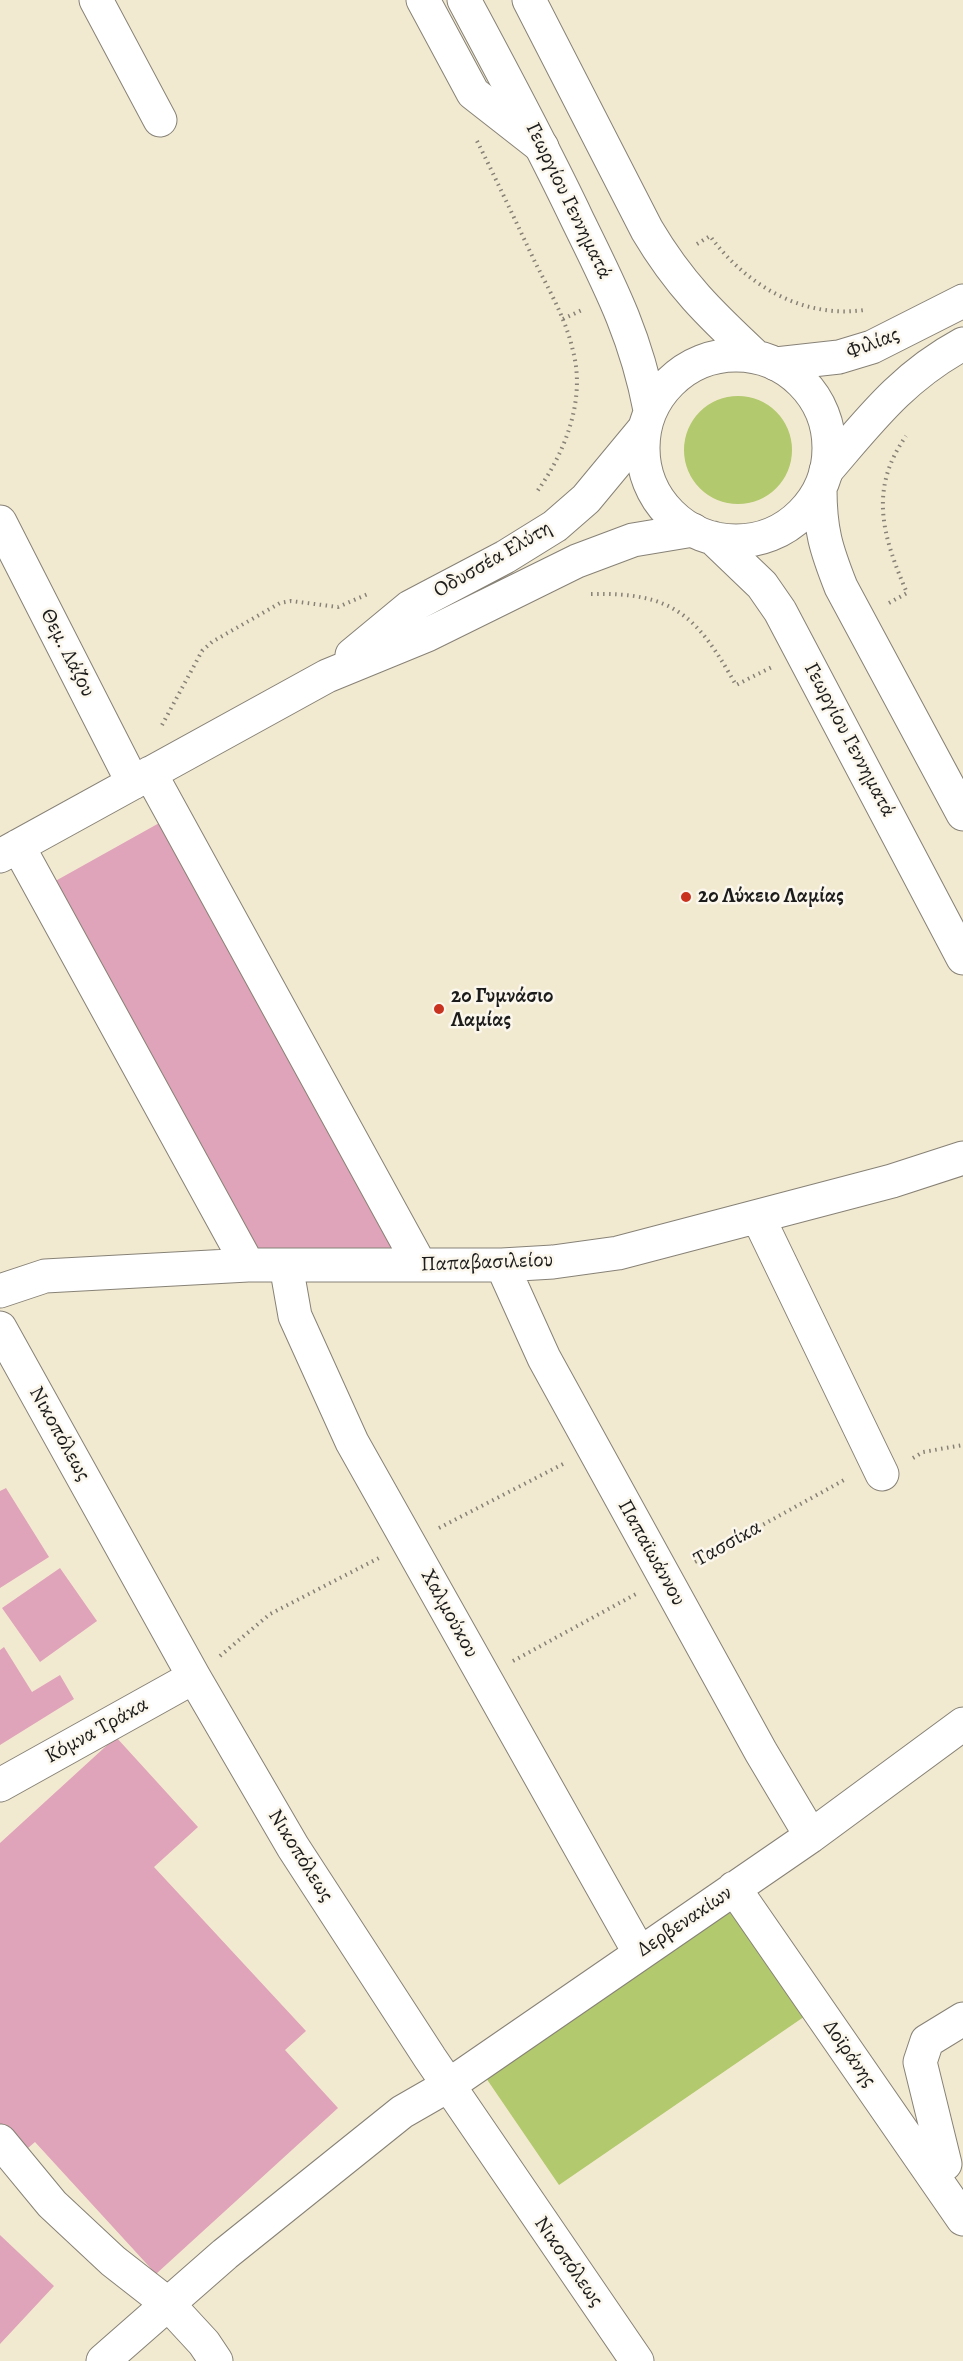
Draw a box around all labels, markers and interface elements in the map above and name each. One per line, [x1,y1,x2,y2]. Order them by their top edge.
street label: Γεωργίου Γεννηματά [519,119,617,283]
street label: Φιλίας [843,322,903,366]
street label: Οδυσσέα Ελύτη [429,516,557,604]
street label: Θεμ. Λάζου [34,605,100,701]
street label: Γεωργίου Γεννηματά [798,659,900,821]
place label: 2ο Λύκειο Λαμίας [698,884,844,910]
marker: 2ο Λύκειο Λαμίας [679,890,693,904]
place label: 2ο Γυμνάσιο Λαμίας [451,984,553,1034]
marker: 2ο Γυμνάσιο Λαμίας [432,1002,446,1016]
street label: Παπαβασιλείου [420,1248,554,1278]
street label: Νικοπόλεως [23,1382,95,1486]
street label: Παπαϊωάννου [612,1496,690,1610]
street label: Τασσίκα [690,1515,766,1573]
street label: Χαλμούκου [414,1565,484,1663]
street label: Κόμνα Τράκα [41,1692,153,1770]
street label: Νικοπόλεως [262,1805,338,1907]
street label: Δερβενακίων [633,1881,737,1963]
street label: Δοϊράνης [817,2016,881,2092]
street label: Νικοπόλεως [528,2212,608,2312]

